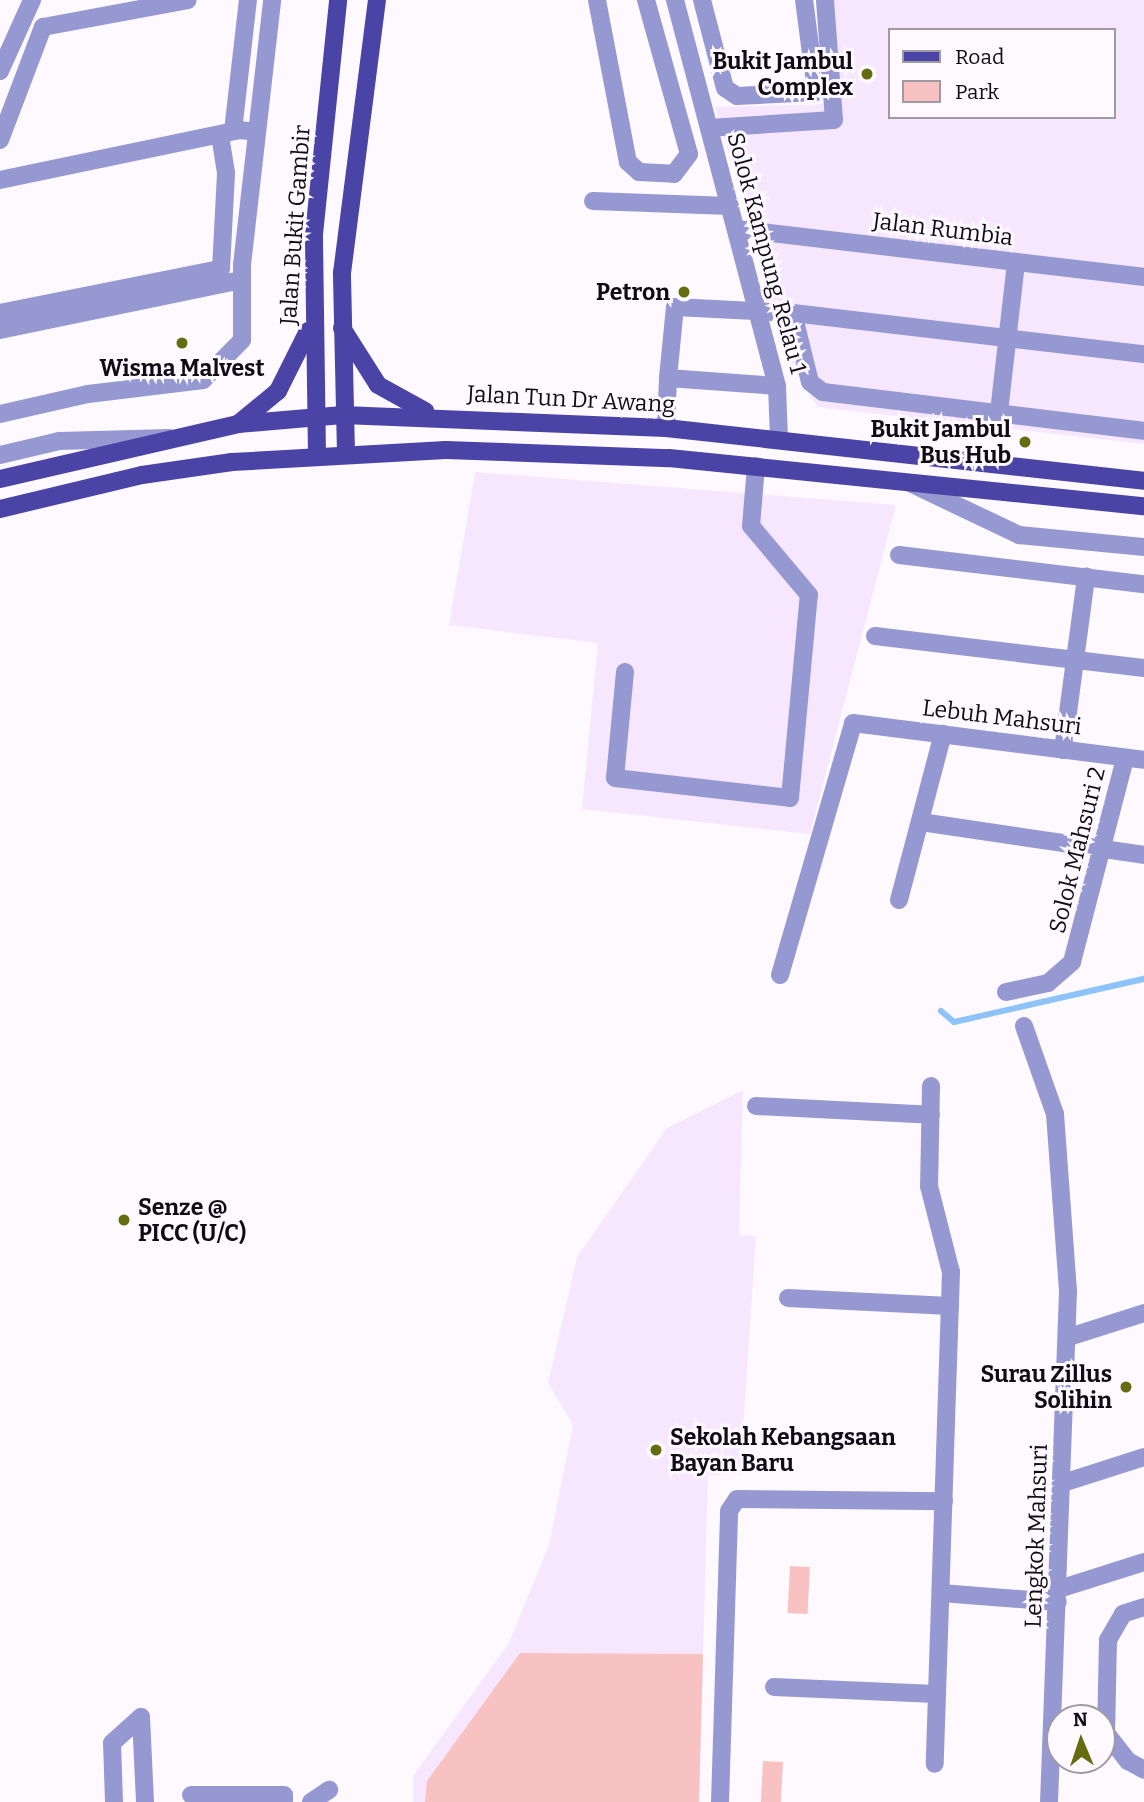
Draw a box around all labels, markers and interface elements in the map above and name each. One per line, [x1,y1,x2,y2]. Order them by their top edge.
legend [888,28,1116,119]
text: Road [955,44,1004,70]
place label: Bukit Jambul Complex [712,47,853,101]
marker: Bukit Jambul Complex [859,66,875,82]
text: Park [955,79,999,105]
street label: Jalan Bukit Gambir [274,124,316,326]
street label: Solok Kampung Relau 1 [722,129,812,377]
street label: Jalan Rumbia [871,207,1015,251]
place label: Petron [596,278,670,306]
marker: Petron [676,284,692,300]
marker: Wisma Malvest [174,335,190,351]
place label: Wisma Malvest [99,354,265,382]
street label: Jalan Tun Dr Awang [466,380,676,418]
place label: Bukit Jambul Bus Hub [870,415,1011,469]
marker: Bukit Jambul Bus Hub [1017,434,1033,450]
street label: Lebuh Mahsuri [921,694,1083,740]
street label: Solok Mahsuri 2 [1043,764,1111,936]
place label: Senze @ PICC (U/C) [138,1193,246,1247]
marker: Senze @ PICC (U/C) [116,1212,132,1228]
place label: Surau Zillus Solihin [981,1360,1112,1414]
marker: Surau Zillus Solihin [1118,1379,1134,1395]
place label: Sekolah Kebangsaan Bayan Baru [670,1423,896,1477]
marker: Sekolah Kebangsaan Bayan Baru [648,1442,664,1458]
street label: Lengkok Mahsuri [1019,1443,1053,1629]
north arrow [1046,1704,1116,1774]
text: N [1073,1708,1088,1731]

